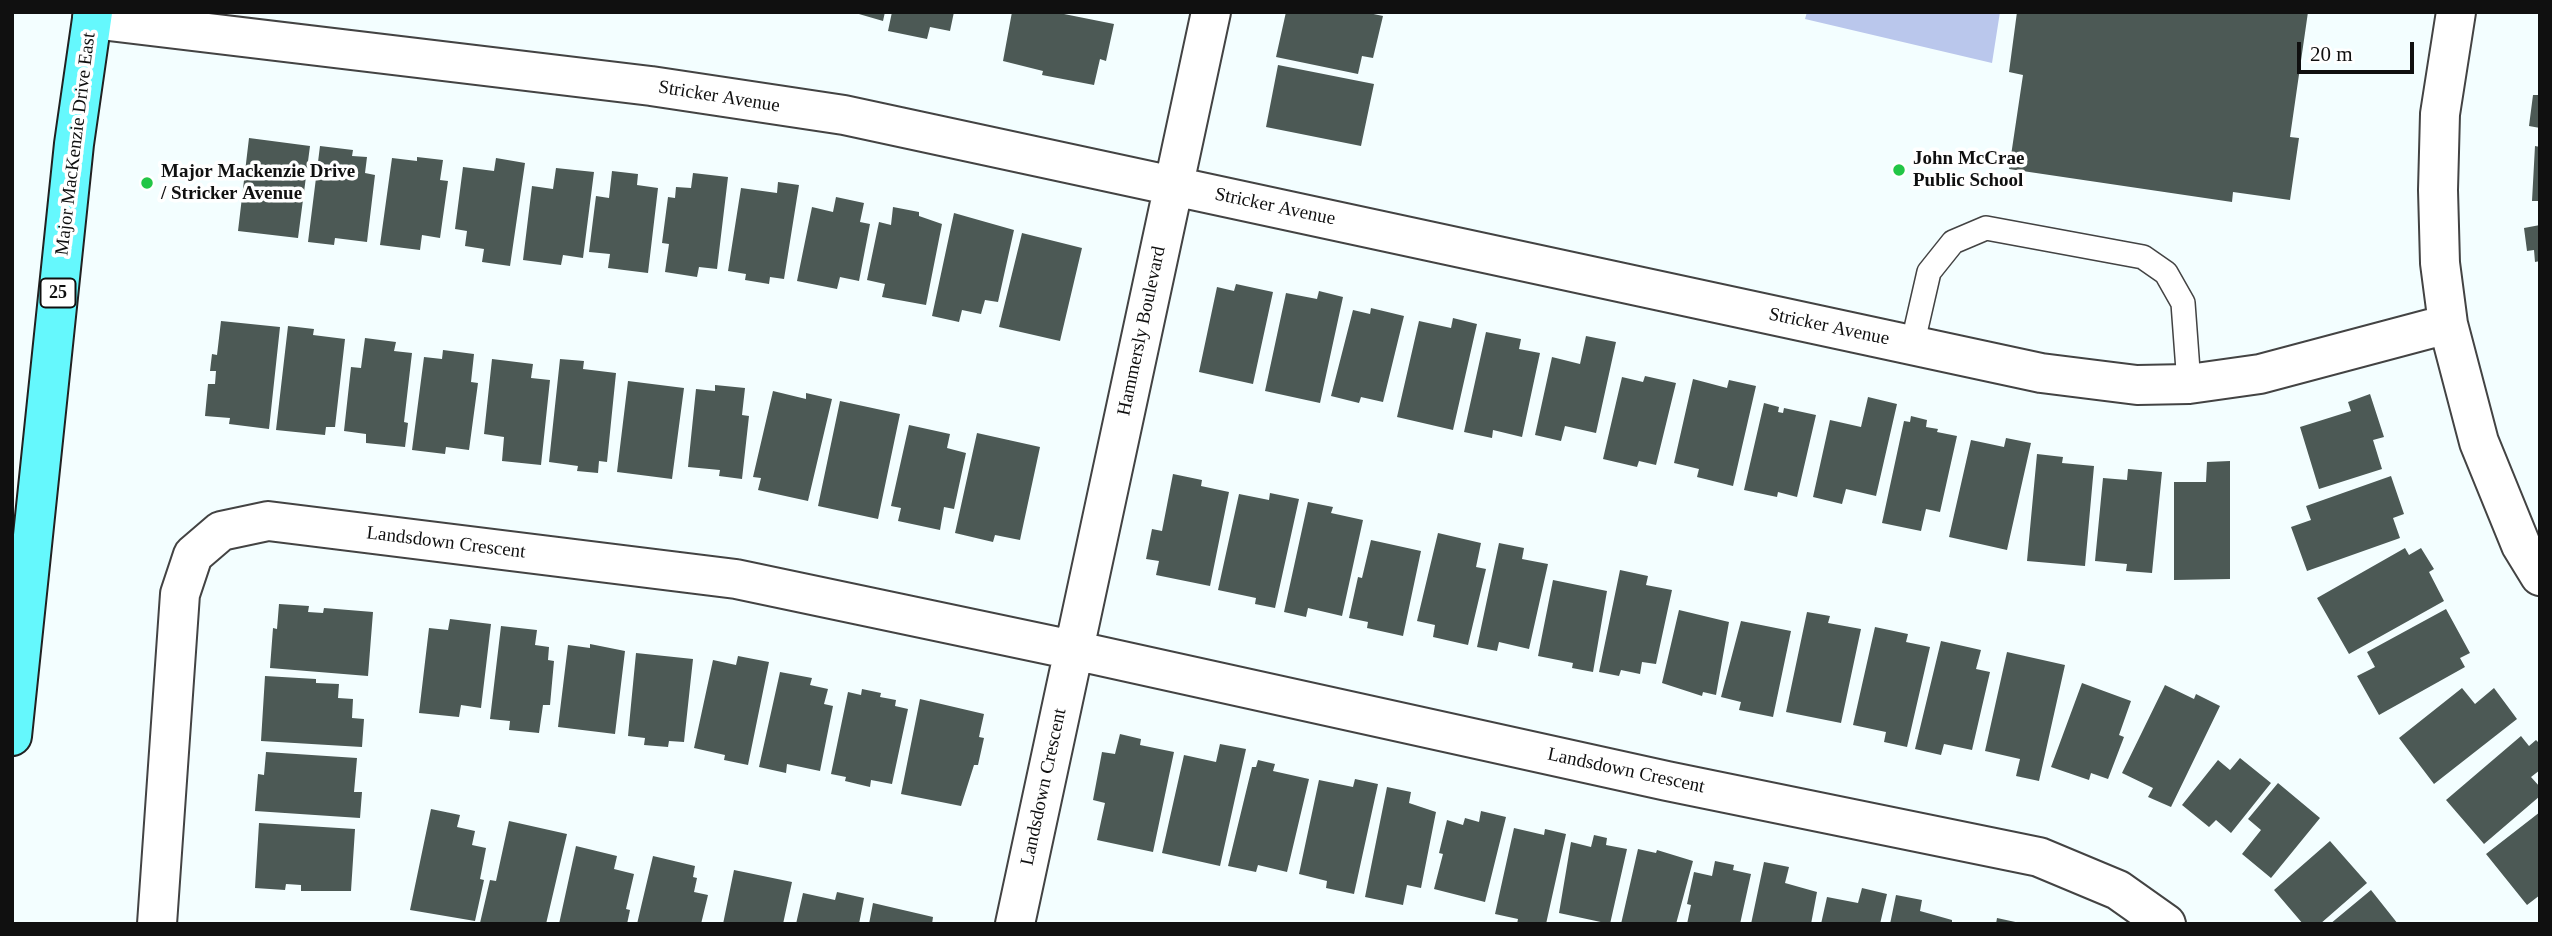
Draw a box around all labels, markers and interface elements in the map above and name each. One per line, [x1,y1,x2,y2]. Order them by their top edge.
scale bar [2300,28,2417,72]
street label: Major MacKenzie Drive East [51,31,101,257]
text: 20 m [2310,42,2353,66]
street label: Stricker Avenue [657,76,781,118]
place label: John McCrae Public School [1913,148,2024,192]
place label: Major Mackenzie Drive / Stricker Avenue [161,161,355,205]
marker: John McCrae Public School [1891,162,1907,178]
marker: Major Mackenzie Drive / Stricker Avenue [139,175,155,191]
street label: Stricker Avenue [1213,183,1337,231]
street label: Hammersly Boulevard [1113,244,1171,418]
road number: 25 [41,278,76,307]
street label: Stricker Avenue [1767,303,1891,351]
street label: Landsdown Crescent [365,522,527,564]
street label: Landsdown Crescent [1016,706,1072,868]
street label: Landsdown Crescent [1545,743,1707,799]

